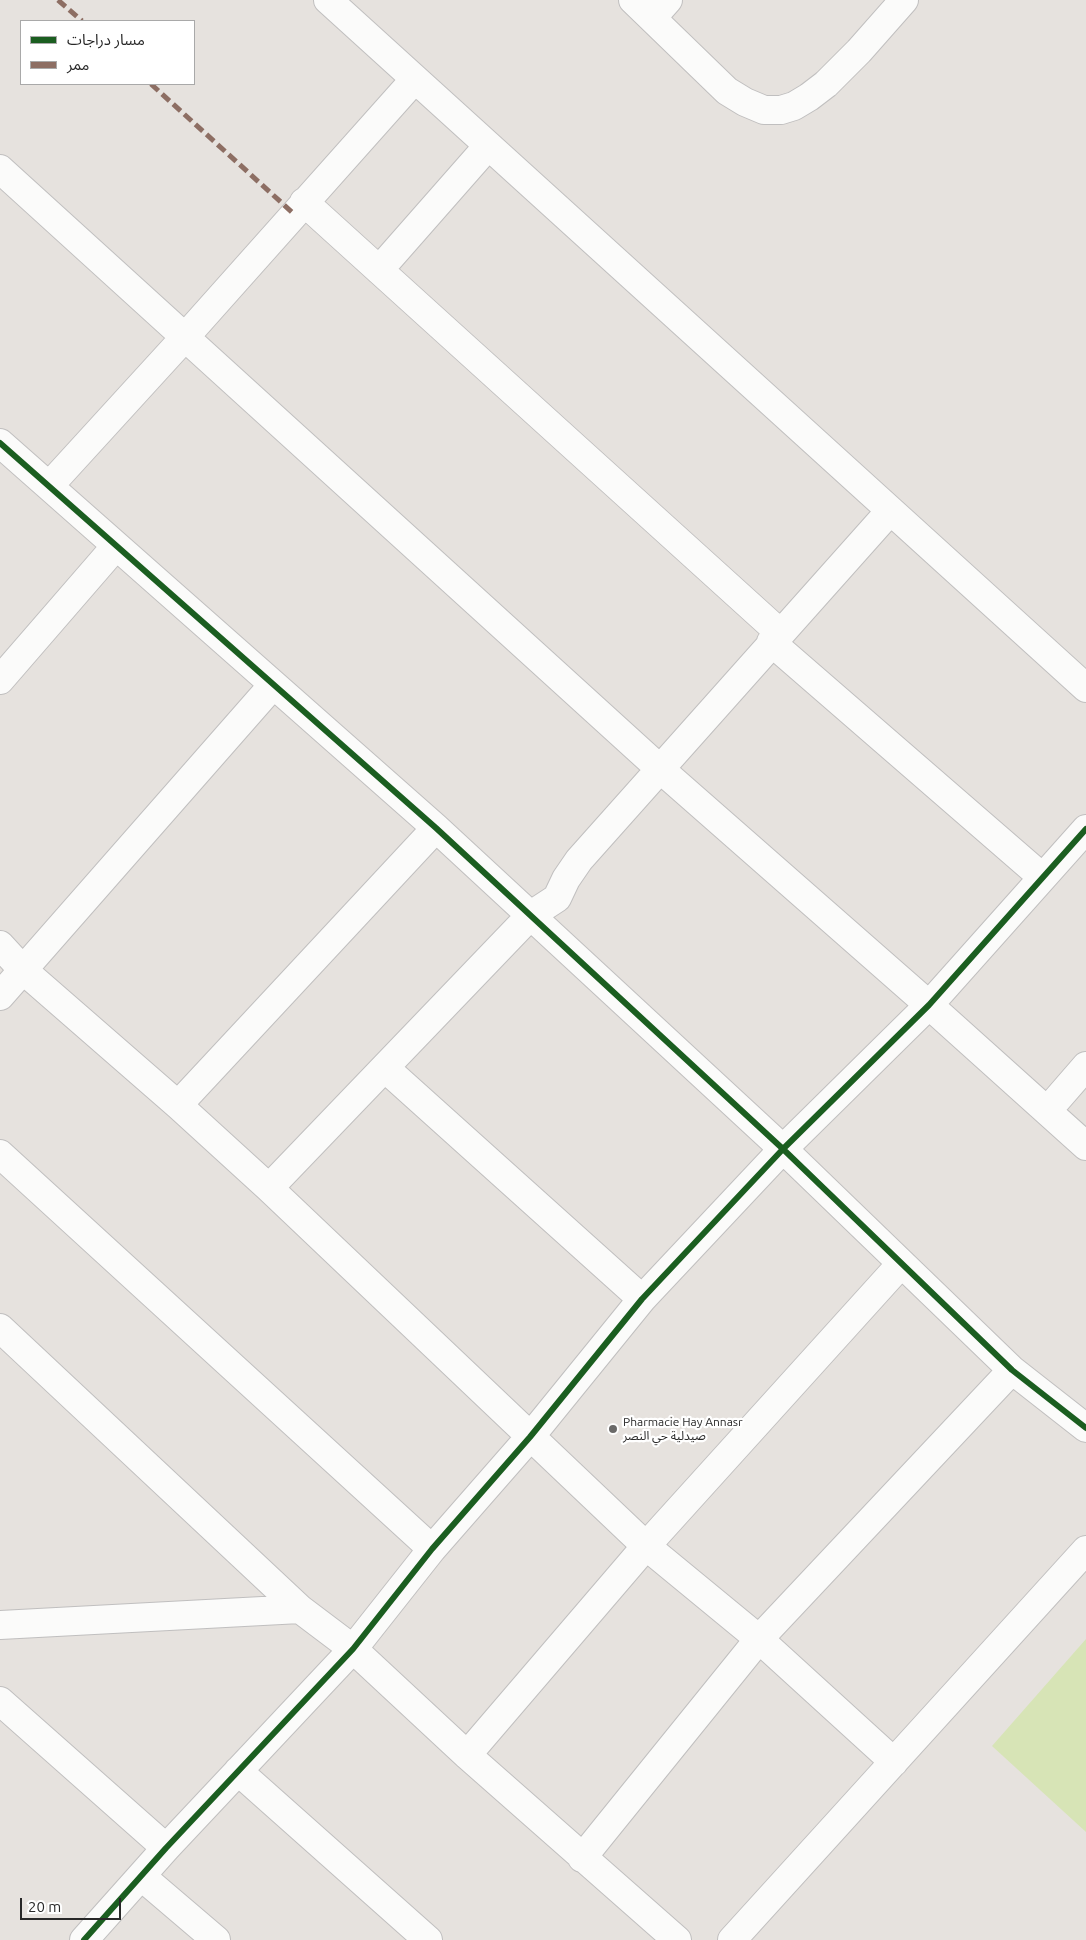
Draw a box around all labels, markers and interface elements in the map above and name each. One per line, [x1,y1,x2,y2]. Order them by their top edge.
legend [20,20,195,85]
text: مسار دراجات [67,31,145,48]
text: ممر [67,56,90,73]
place label: Pharmacie Hay Annasr صيدلية حي النصر [623,1415,743,1443]
marker: Pharmacie Hay Annasr صيدلية حي النصر [607,1423,619,1435]
scale bar [22,1888,124,1920]
text: 20 m [28,1898,61,1915]

